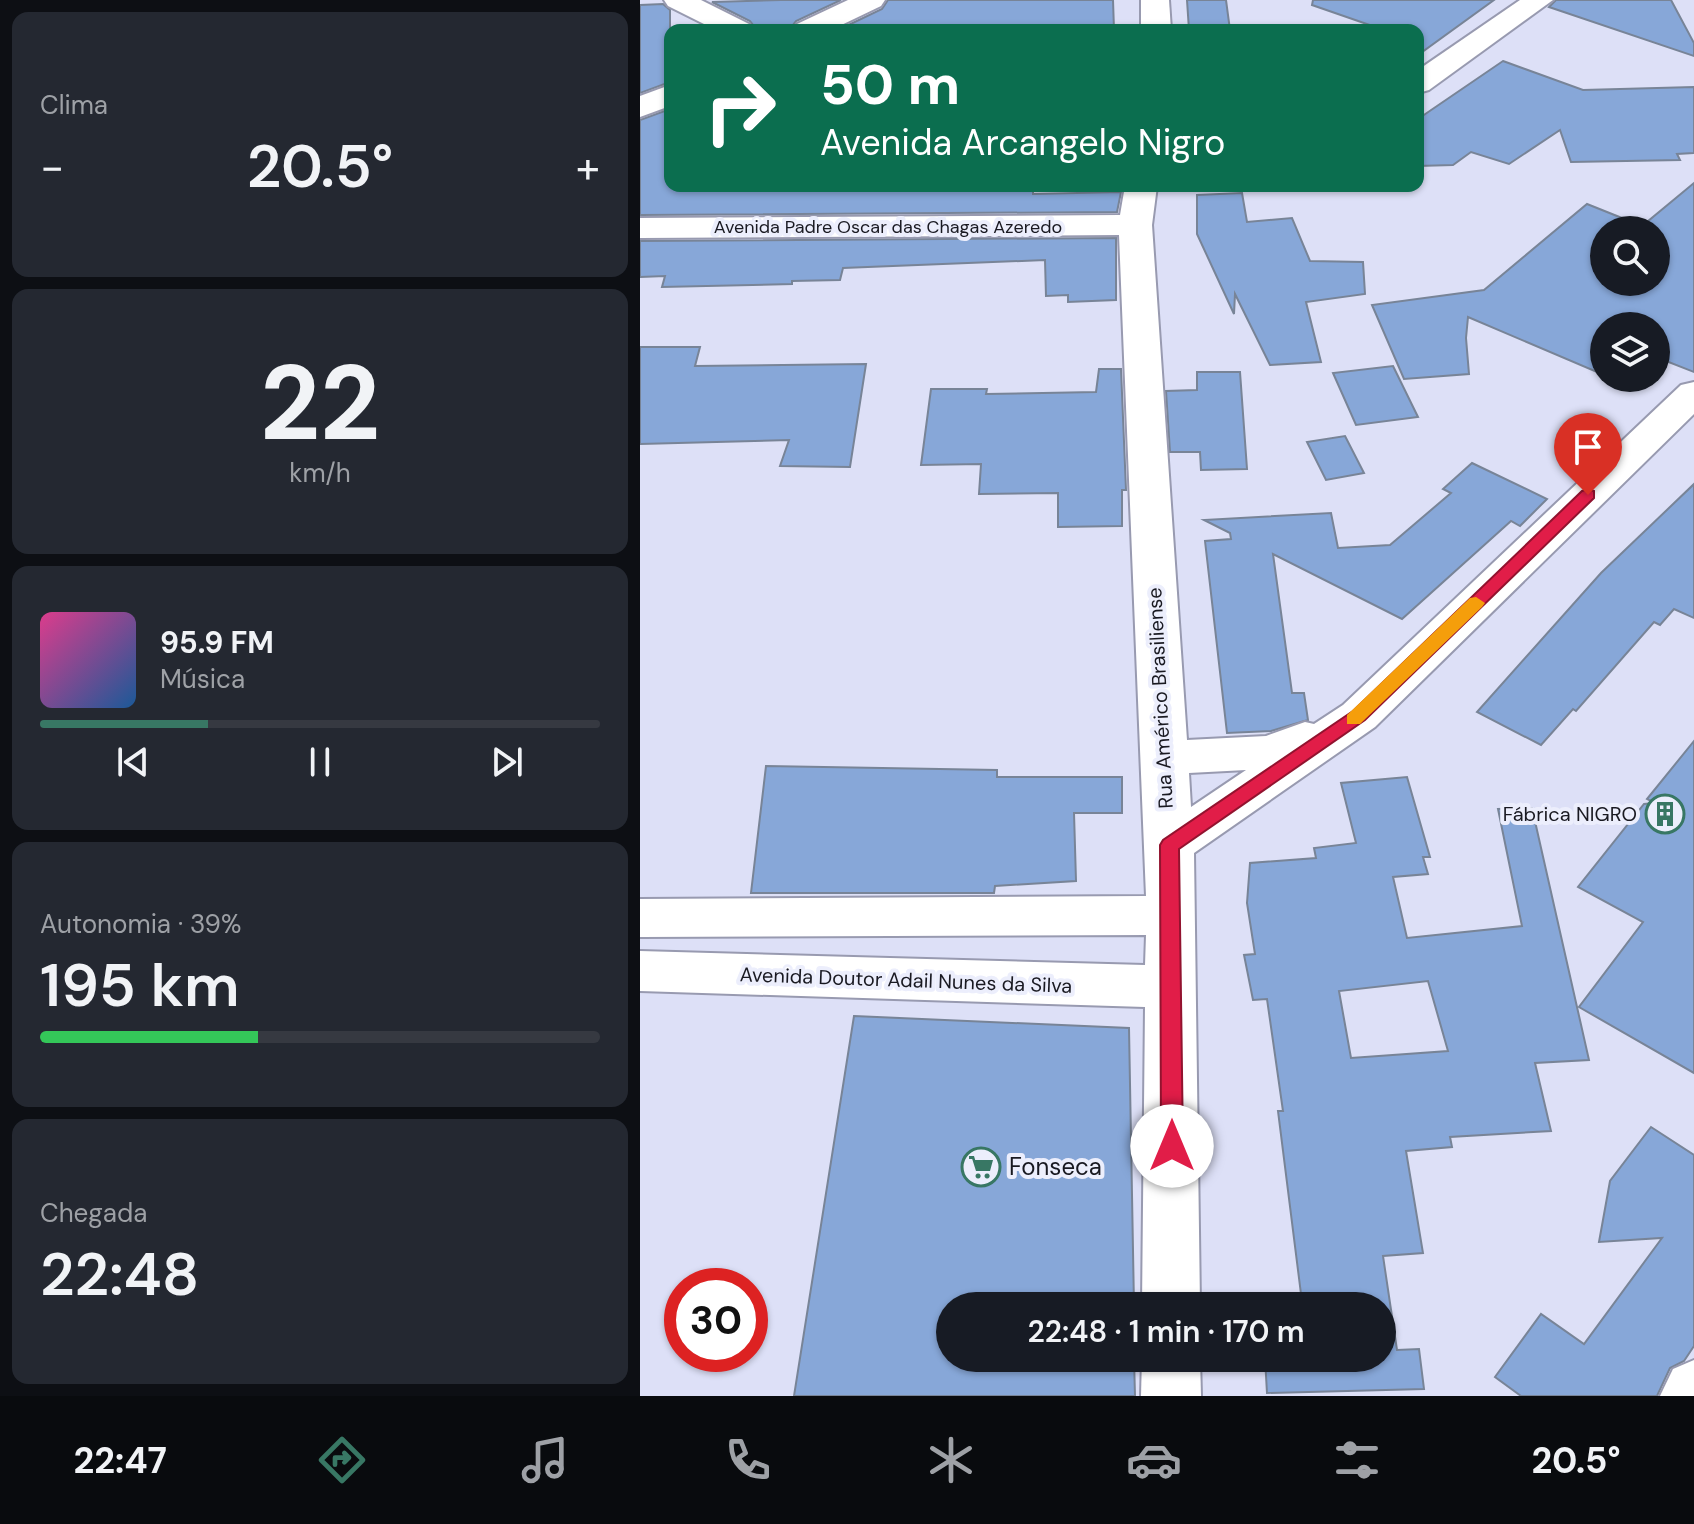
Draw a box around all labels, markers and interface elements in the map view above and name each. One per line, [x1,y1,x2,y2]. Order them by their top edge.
text: 50 m [820,48,960,121]
icon: right [688,56,792,160]
text: Clima [40,88,108,122]
text: Avenida Arcangelo Nigro [820,119,1225,166]
text: 20.5° [247,127,393,206]
text: − [40,138,64,196]
text: + [576,138,600,196]
street label: Avenida Padre Oscar das Chagas Azeredo [714,215,1062,239]
map controls [1590,216,1670,392]
button: search [1590,216,1670,296]
button: layers [1590,312,1670,392]
text: 22 [260,336,380,471]
pin [1554,413,1622,495]
icon: arrive [1566,425,1610,469]
text: km/h [289,456,351,490]
street label: Rua Américo Brasiliense [1141,587,1179,809]
text: 95.9 FM [160,623,274,662]
text: Música [160,662,245,696]
icon: previous [111,740,155,784]
icon: pause [298,740,342,784]
icon: next [485,740,529,784]
building icon: Fábrica NIGRO [1644,793,1686,835]
place label: Fábrica NIGRO [1503,801,1637,827]
text: Autonomia · 39% [40,907,241,941]
text: 195 km [40,946,240,1025]
street label: Avenida Doutor Adail Nunes da Silva [739,961,1073,999]
position arrow [1130,1104,1214,1188]
supermarket icon: Fonseca [960,1146,1002,1188]
place label: Fonseca [1009,1151,1102,1182]
text: Chegada [40,1196,147,1230]
text: 22:48 [40,1235,199,1314]
speed limit sign: 30 [664,1268,768,1372]
text: 22:48 · 1 min · 170 m [1027,1312,1305,1351]
icon: directions [314,1432,370,1488]
icon: music [517,1432,573,1488]
icon: phone [720,1432,776,1488]
icon: climate [923,1432,979,1488]
icon: car [1126,1432,1182,1488]
icon: filters [1329,1432,1385,1488]
text: 22:47 [73,1437,167,1484]
text: 20.5° [1531,1437,1621,1484]

